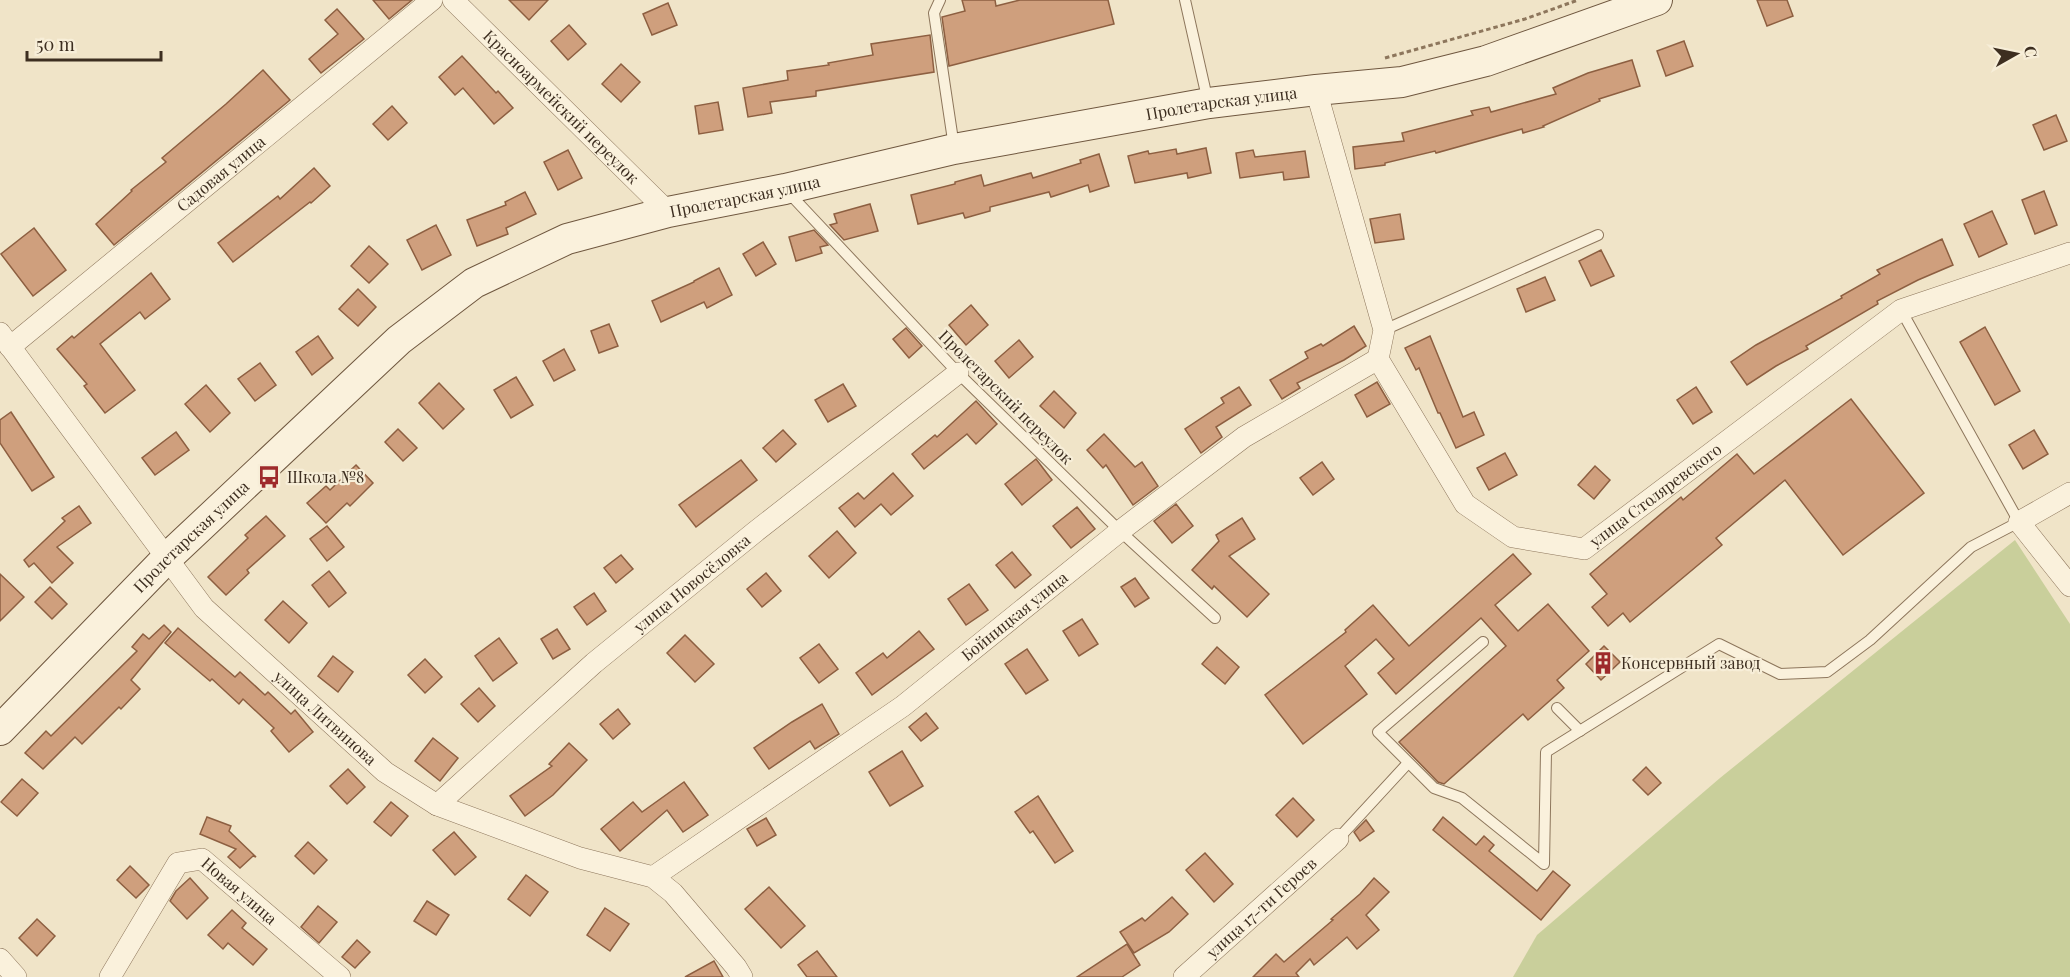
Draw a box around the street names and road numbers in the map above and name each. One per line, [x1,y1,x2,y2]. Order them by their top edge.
street label: Красноармейский переулок [479,25,644,188]
street label: Пролетарская улица [1144,81,1298,124]
street label: Садовая улица [172,131,269,216]
street label: Пролетарская улица [668,170,822,221]
street label: Пролетарский переулок [935,325,1078,468]
street label: улица Столяревского [1584,438,1726,552]
street label: Пролетарская улица [128,476,253,597]
street label: улица Новосёловка [628,529,754,637]
street label: Бойницкая улица [957,566,1072,665]
street label: улица Литвинова [269,665,381,769]
street label: Новая улица [197,852,282,929]
street label: улица 17-ти Героев [1201,852,1321,963]

